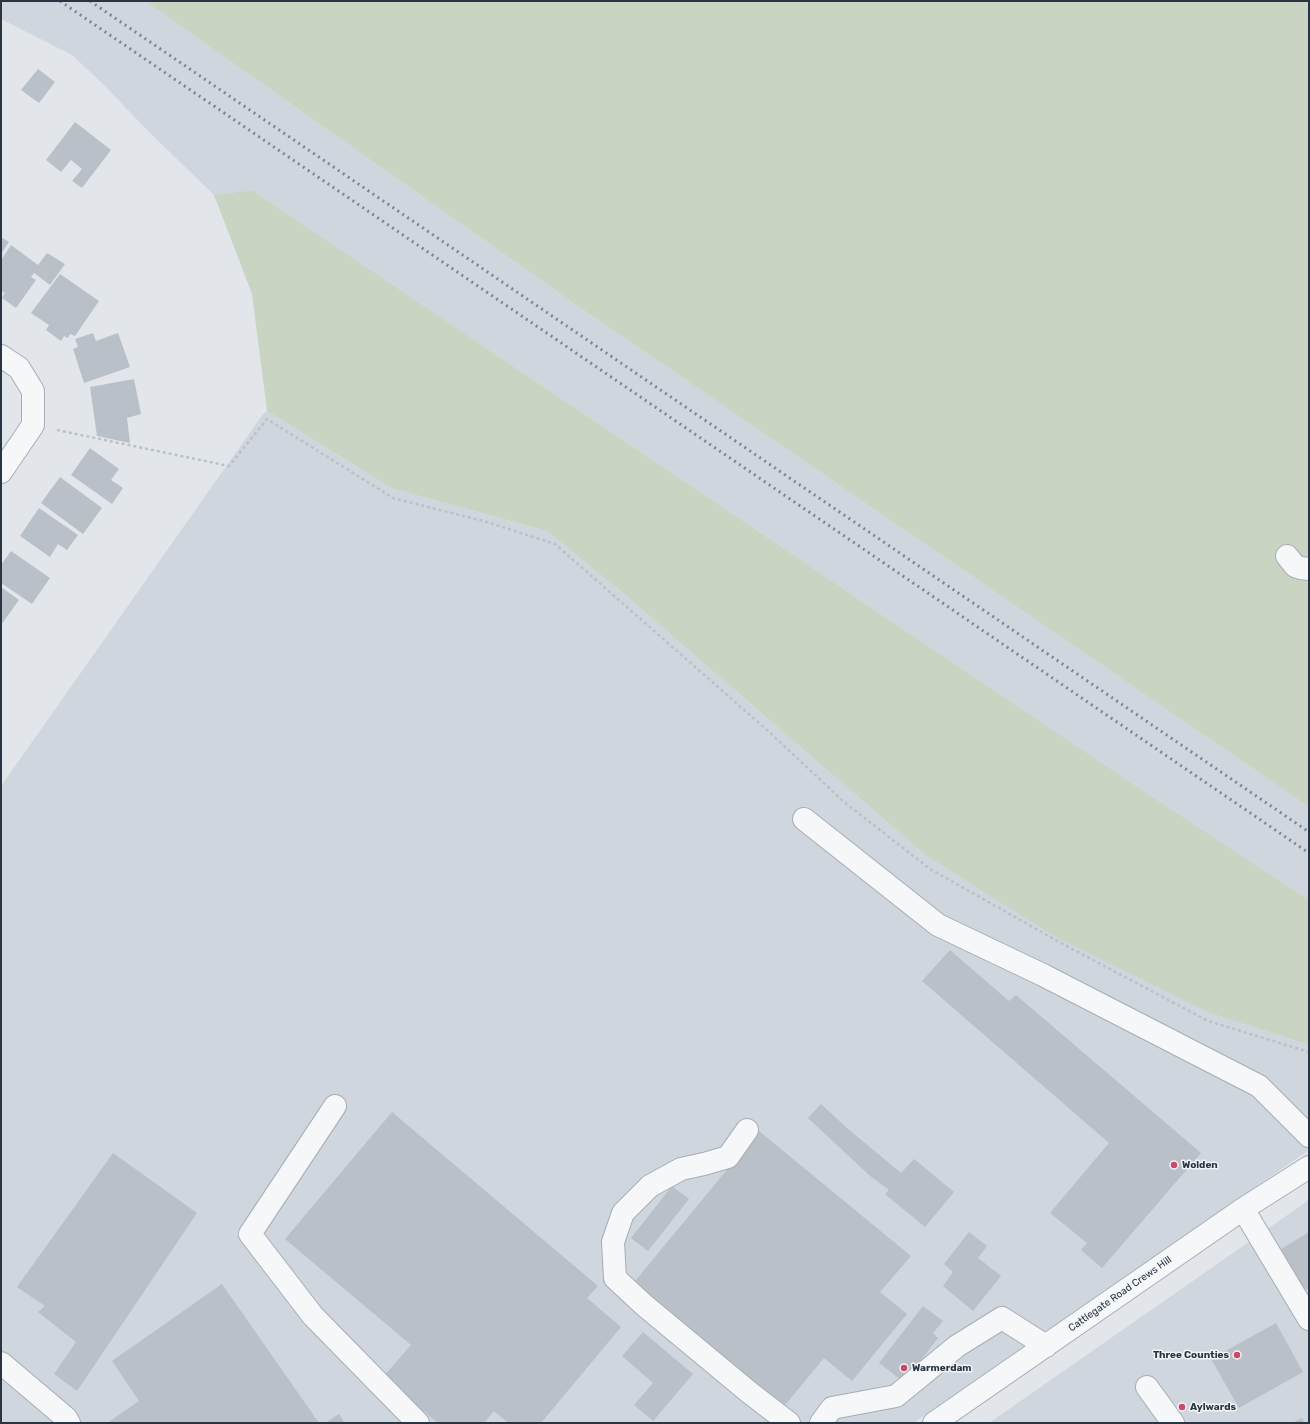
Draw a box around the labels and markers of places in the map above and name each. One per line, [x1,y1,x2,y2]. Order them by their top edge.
place label: Wolden [1182,1159,1218,1171]
marker: Wolden [1169,1160,1179,1170]
place label: Three Counties [1153,1349,1229,1361]
marker: Three Counties [1232,1350,1242,1360]
place label: Warmerdam [912,1362,972,1374]
marker: Warmerdam [899,1363,909,1373]
place label: Aylwards [1190,1401,1236,1413]
marker: Aylwards [1177,1402,1187,1412]

